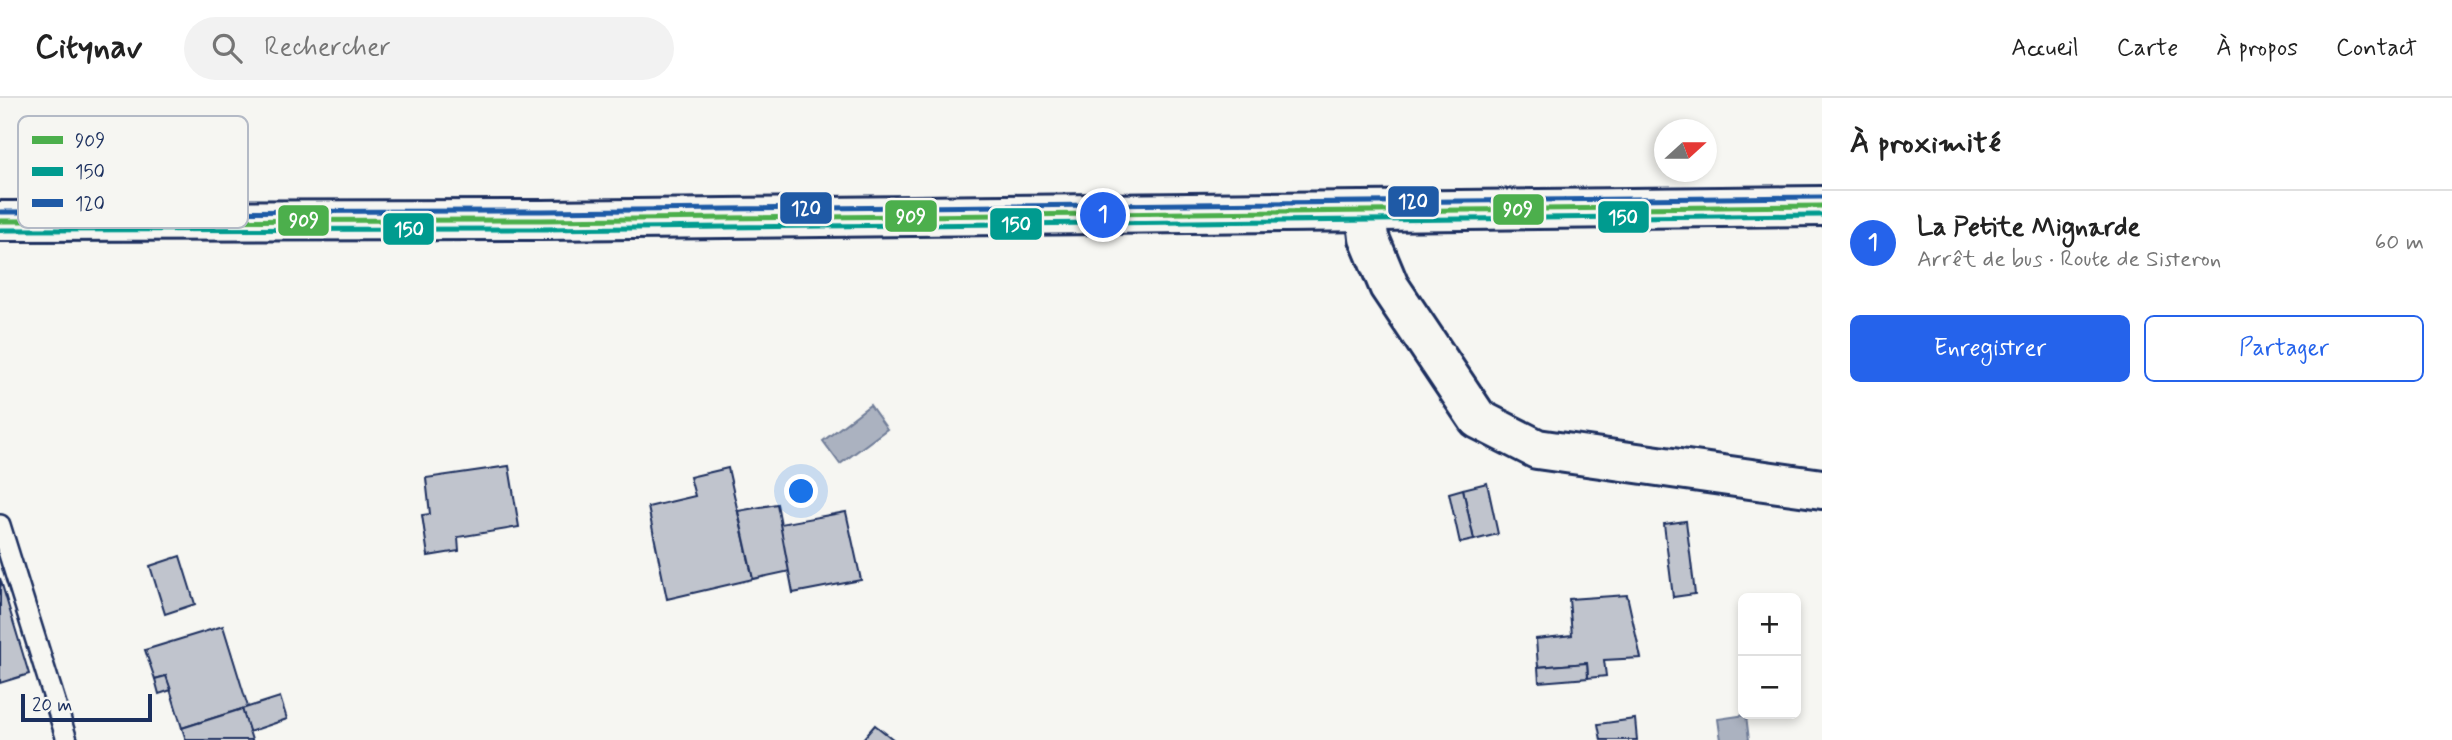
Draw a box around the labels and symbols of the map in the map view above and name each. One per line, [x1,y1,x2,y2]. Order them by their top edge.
legend [18,116,248,228]
north arrow [1654,119,1717,182]
text: 909 [75,129,105,154]
text: 150 [75,160,105,185]
line badge: 120 [1387,185,1440,218]
pin: 1 [1080,189,1126,241]
text: 120 [1398,190,1428,215]
line badge: 120 [779,191,833,225]
text: 120 [75,192,105,217]
line badge: 909 [1492,193,1545,226]
text: 120 [791,197,821,222]
text: 909 [1503,198,1533,223]
line badge: 909 [884,199,938,233]
line badge: 150 [1597,200,1650,234]
line badge: 909 [277,204,330,237]
text: 909 [896,205,926,230]
text: 150 [1608,206,1638,231]
line badge: 150 [989,207,1043,241]
text: 909 [289,209,319,234]
line badge: 150 [382,212,435,246]
text: 150 [1001,213,1031,238]
text: 150 [394,218,424,243]
your location [784,474,818,508]
scale bar [21,691,152,723]

